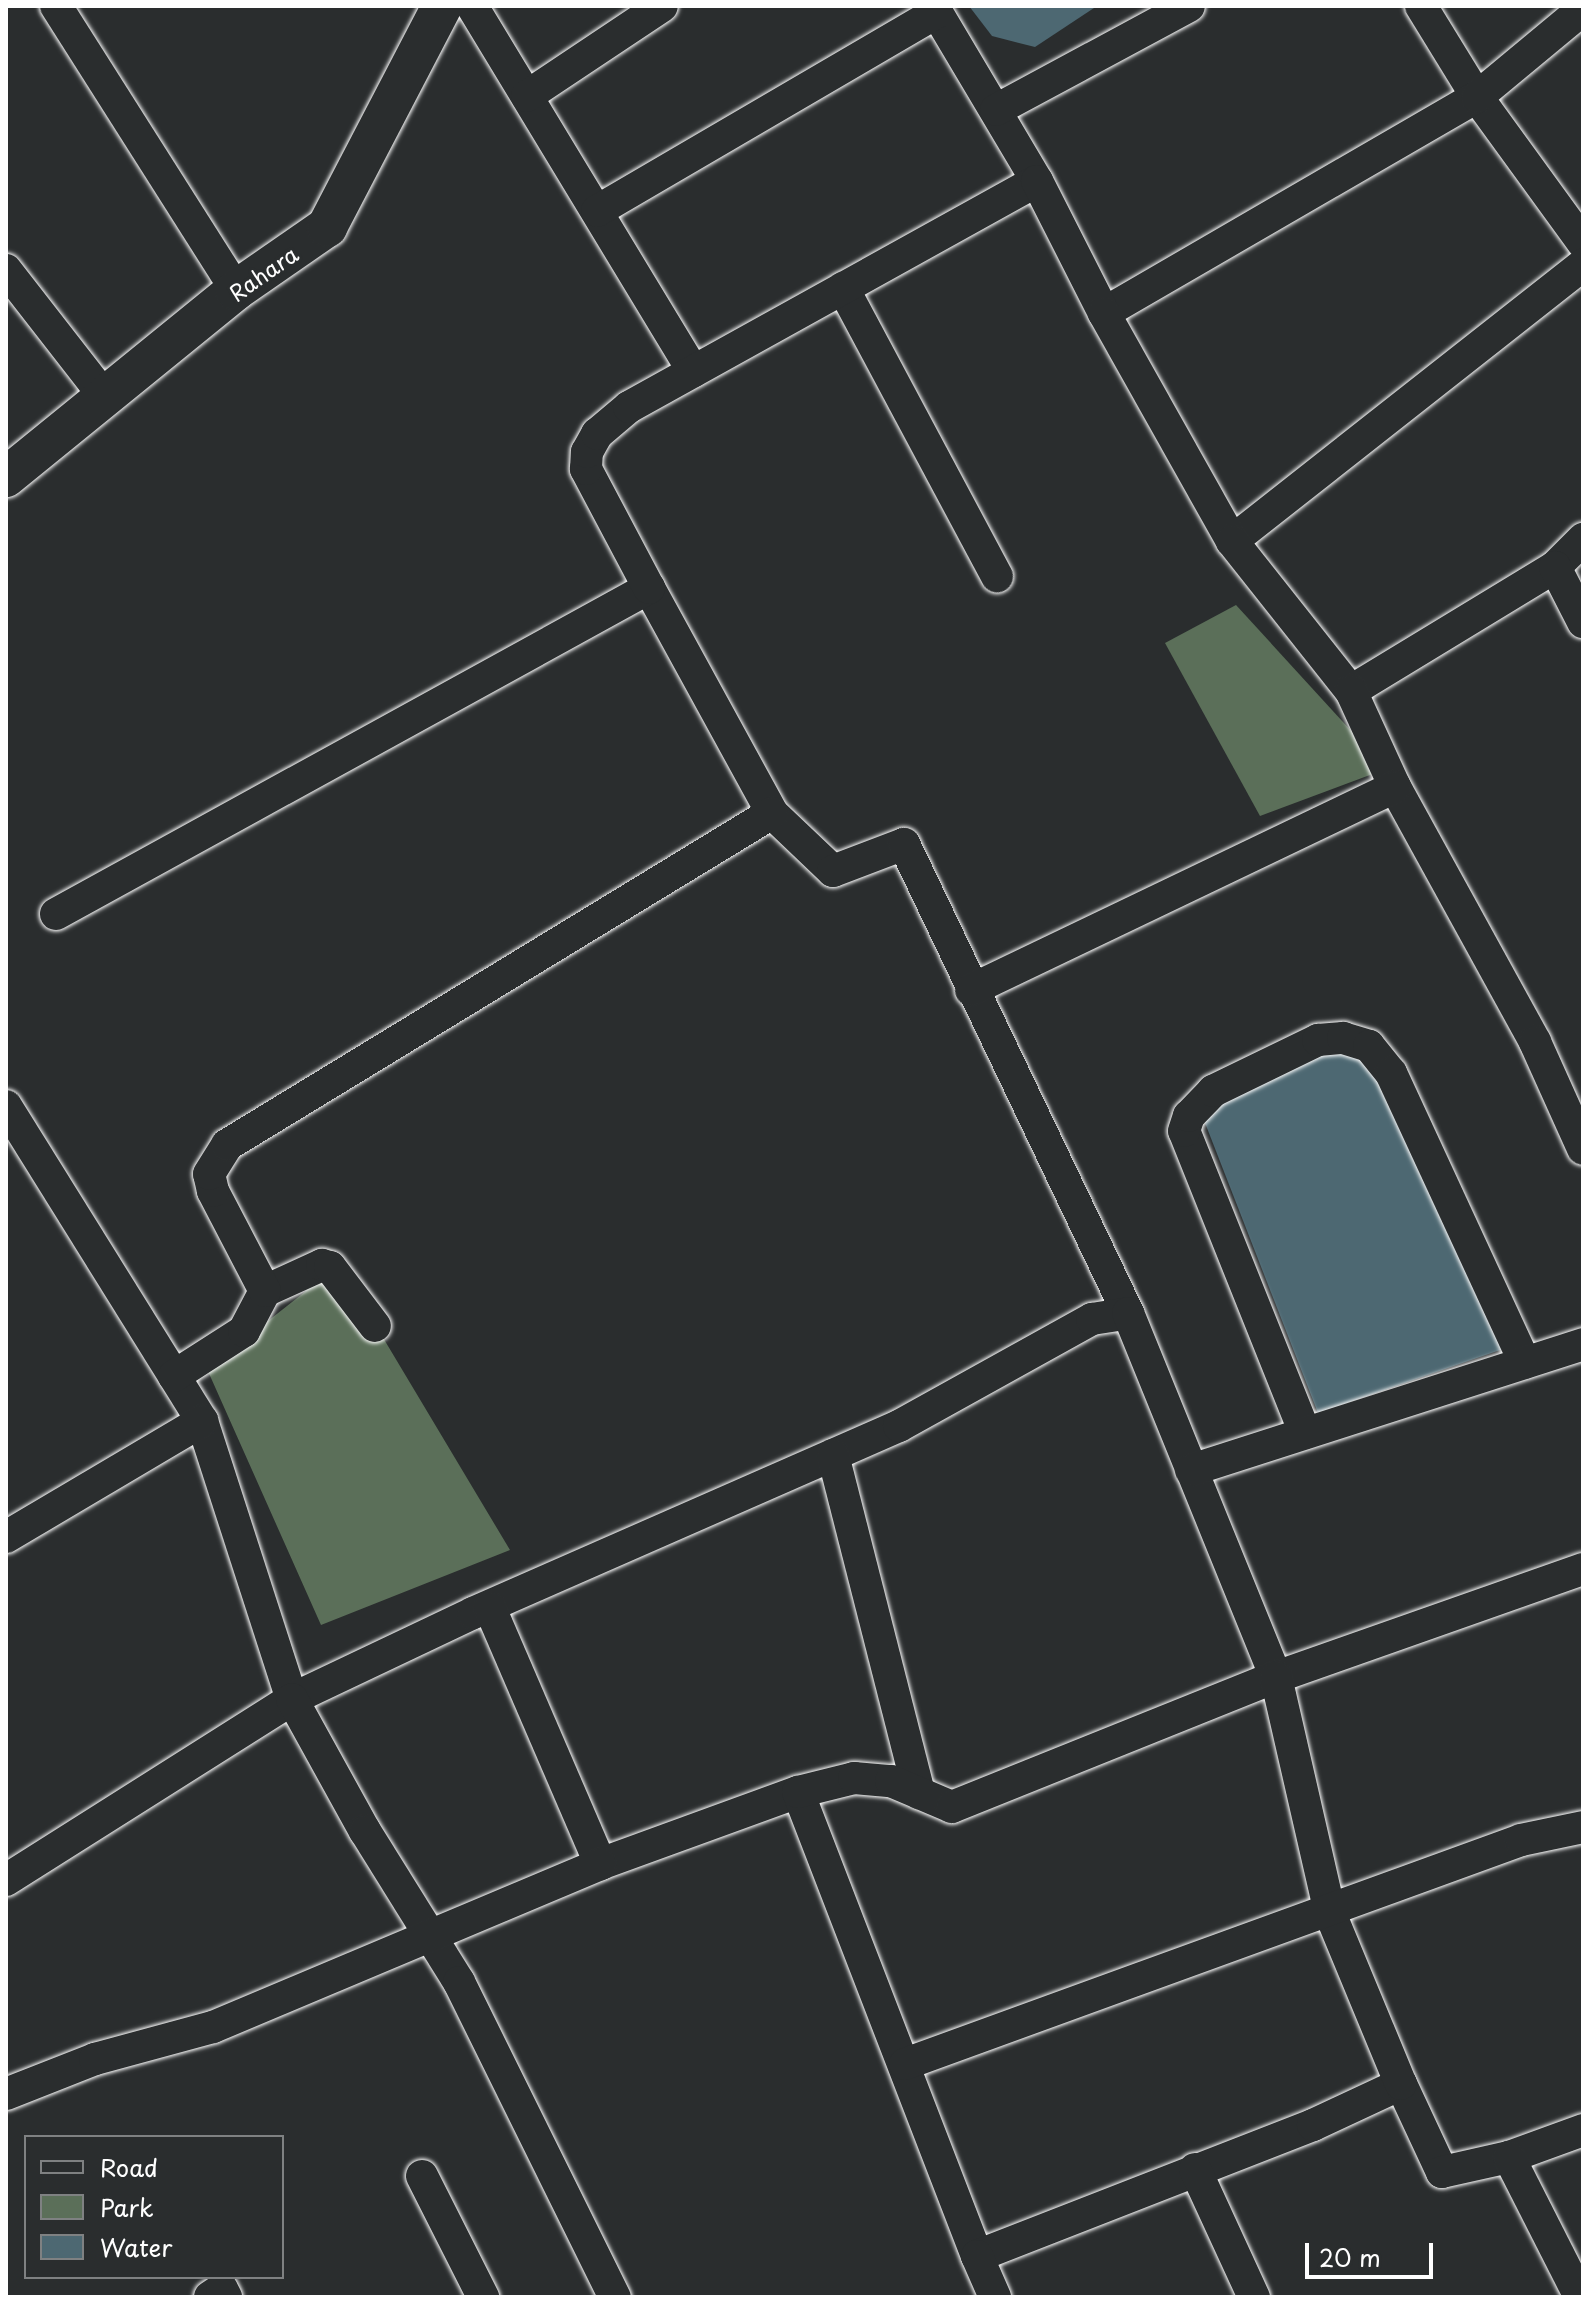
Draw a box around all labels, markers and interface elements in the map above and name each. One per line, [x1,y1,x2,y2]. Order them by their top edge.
street label: Rahara [223,240,303,306]
legend [24,2135,284,2279]
text: Road [100,2149,158,2185]
text: Park [100,2189,154,2225]
scale bar [1309,2227,1437,2277]
text: Water [100,2229,172,2265]
text: 20 m [1319,2239,1381,2275]

